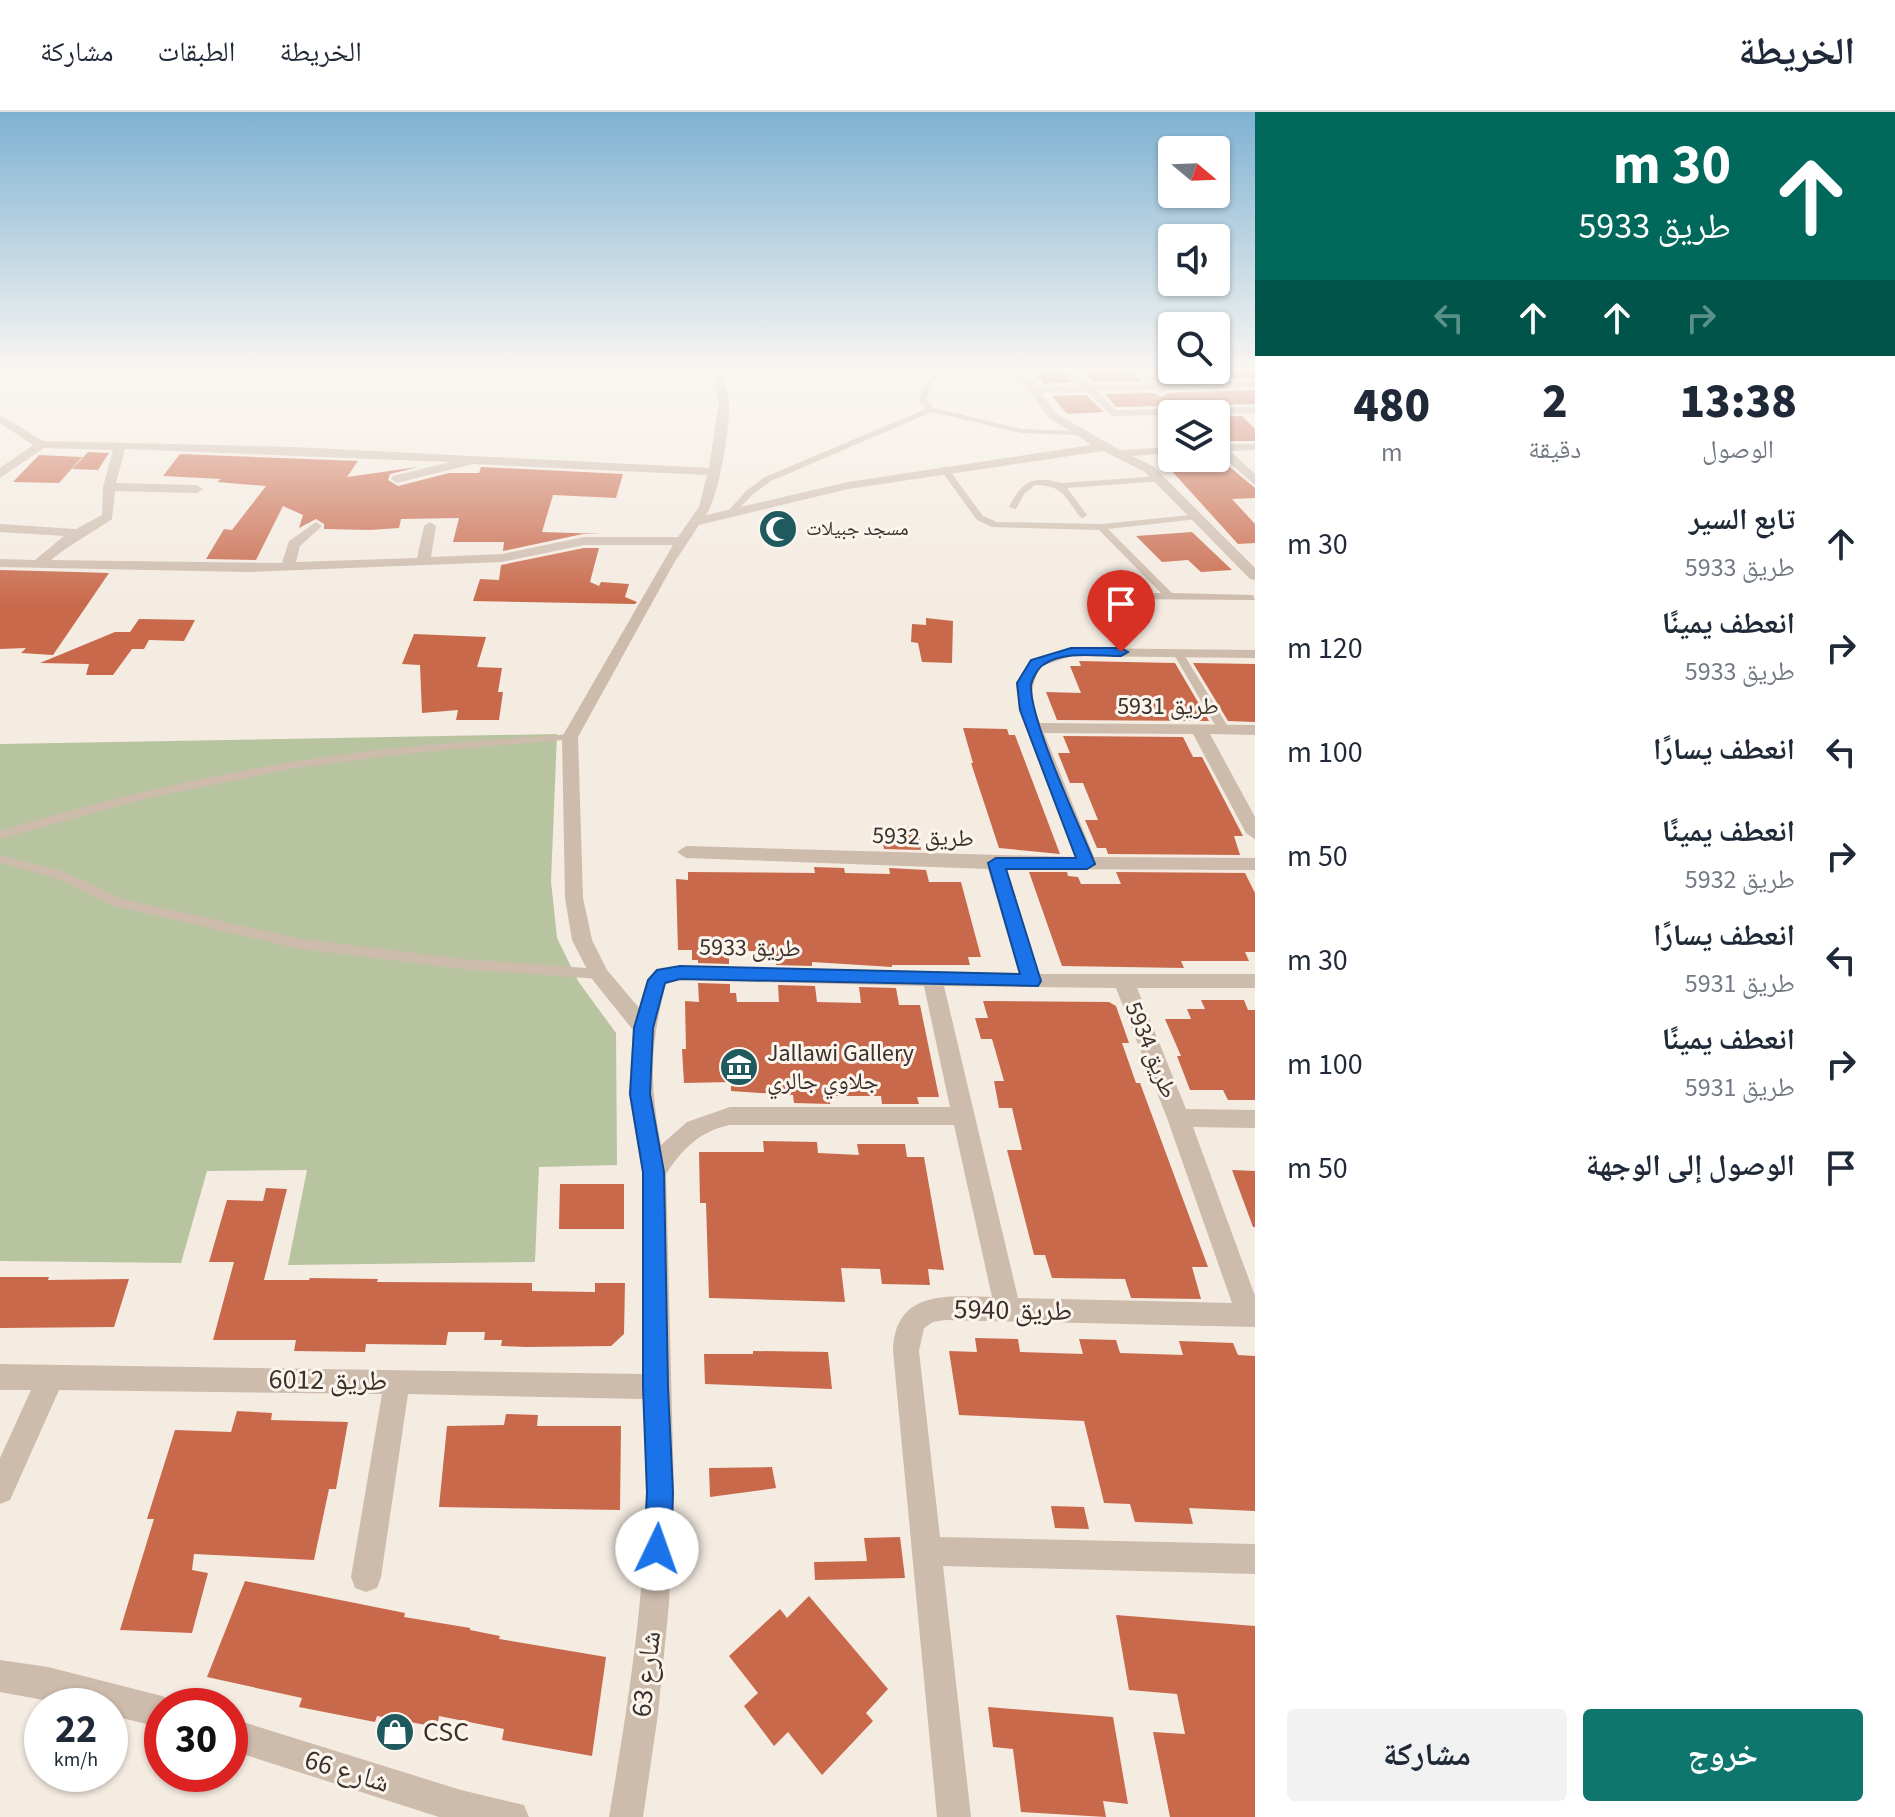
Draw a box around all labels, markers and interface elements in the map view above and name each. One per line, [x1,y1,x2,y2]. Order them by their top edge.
text: الخريطة [1738,25,1855,79]
text: مشاركة [40,32,114,72]
text: الطبقات [158,32,235,72]
text: الخريطة [279,32,362,72]
text: 30 m [1613,126,1731,205]
north arrow [1158,136,1230,208]
map controls [1158,136,1230,472]
icon: ahead [1759,144,1863,248]
text: طريق 5933 [1578,201,1731,252]
button: sound [1158,224,1230,296]
icon: left [1427,296,1471,340]
icon: ahead [1511,296,1555,340]
icon: ahead [1595,296,1639,340]
icon: right [1679,296,1723,340]
button: search [1158,312,1230,384]
text: 2 [1542,368,1568,436]
text: 13:38 [1679,368,1797,436]
text: 480 [1353,372,1430,440]
button: layers [1158,400,1230,472]
text: دقيقة [1528,431,1581,468]
text: الوصول [1702,431,1774,468]
text: m [1381,434,1402,471]
text: تابع السير [1689,498,1795,541]
mosque icon: مسجد جبيلات [757,508,799,550]
place label: مسجد جبيلات [806,515,909,543]
icon: ahead [1819,522,1863,566]
text: 30 m [1287,523,1348,566]
text: طريق 5933 [1685,549,1795,586]
pin [1087,570,1155,652]
icon: arrive [1099,582,1143,626]
text: انعطف يمينًا [1662,602,1795,645]
icon: right [1819,626,1863,670]
text: 120 m [1287,627,1363,670]
text: طريق 5933 [1685,653,1795,690]
street label: طريق 5931 [1117,689,1219,724]
text: انعطف يسارًا [1653,728,1795,771]
icon: left [1819,730,1863,774]
text: 100 m [1287,731,1363,774]
text: انعطف يمينًا [1662,810,1795,853]
street label: طريق 5932 [872,818,974,856]
icon: right [1819,834,1863,878]
text: 50 m [1287,835,1348,878]
text: طريق 5932 [1685,861,1795,898]
text: انعطف يسارًا [1653,914,1795,957]
street label: طريق 5933 [699,930,801,966]
icon: left [1819,938,1863,982]
text: 30 m [1287,939,1348,982]
text: طريق 5931 [1685,965,1795,1002]
street label: طريق 5934 [1116,996,1186,1104]
text: انعطف يمينًا [1662,1018,1795,1061]
place label: Jallawi Gallery جلاوي جالري [767,1036,914,1100]
icon: right [1819,1042,1863,1086]
text: 100 m [1287,1043,1363,1086]
museum icon: Jallawi Gallery جلاوي جالري [718,1046,760,1088]
text: طريق 5931 [1685,1069,1795,1106]
text: الوصول إلى الوجهة [1586,1144,1795,1187]
icon: arrive [1819,1146,1863,1190]
text: 50 m [1287,1147,1348,1190]
street label: طريق 5940 [953,1289,1073,1331]
street label: طريق 6012 [268,1359,388,1401]
position arrow [615,1507,699,1591]
street label: شارع 63 [621,1629,671,1719]
speed limit sign: 30 [144,1688,248,1792]
text: 22 [55,1701,97,1758]
button: مشاركة [1287,1709,1567,1801]
button: خروج [1583,1709,1863,1801]
shop icon: CSC [374,1711,416,1753]
place label: CSC [423,1712,469,1752]
street label: شارع 66 [300,1739,394,1803]
text: km/h [54,1746,98,1774]

